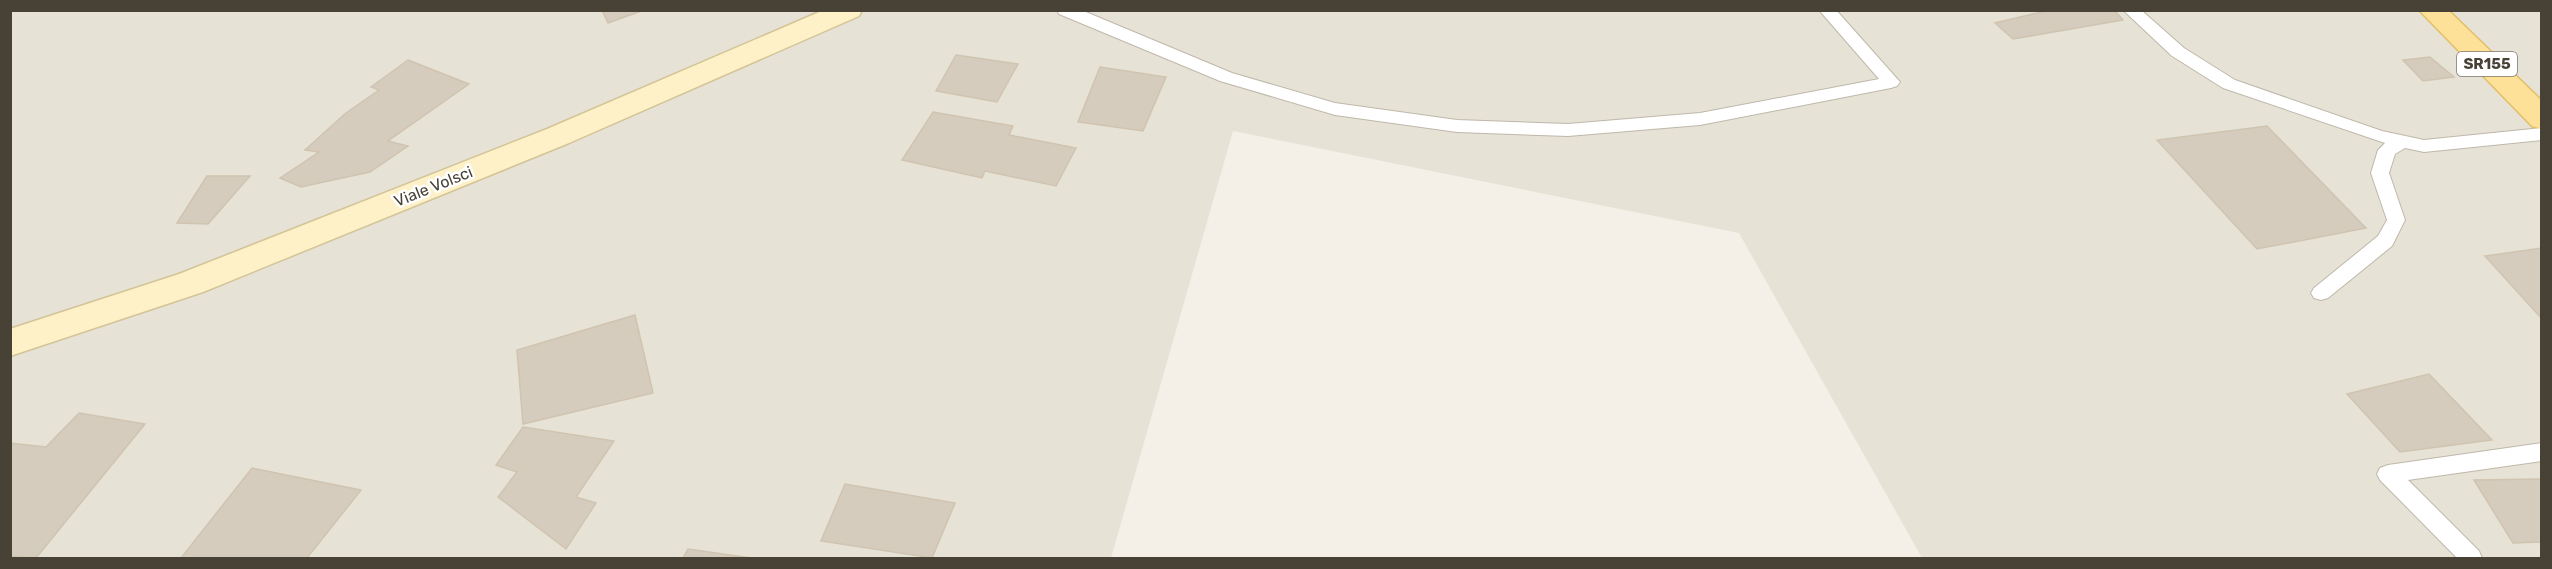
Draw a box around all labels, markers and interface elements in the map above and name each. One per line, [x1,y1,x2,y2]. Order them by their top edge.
road number: SR155 [2457,52,2517,76]
street label: Viale Volsci [391,162,475,211]

